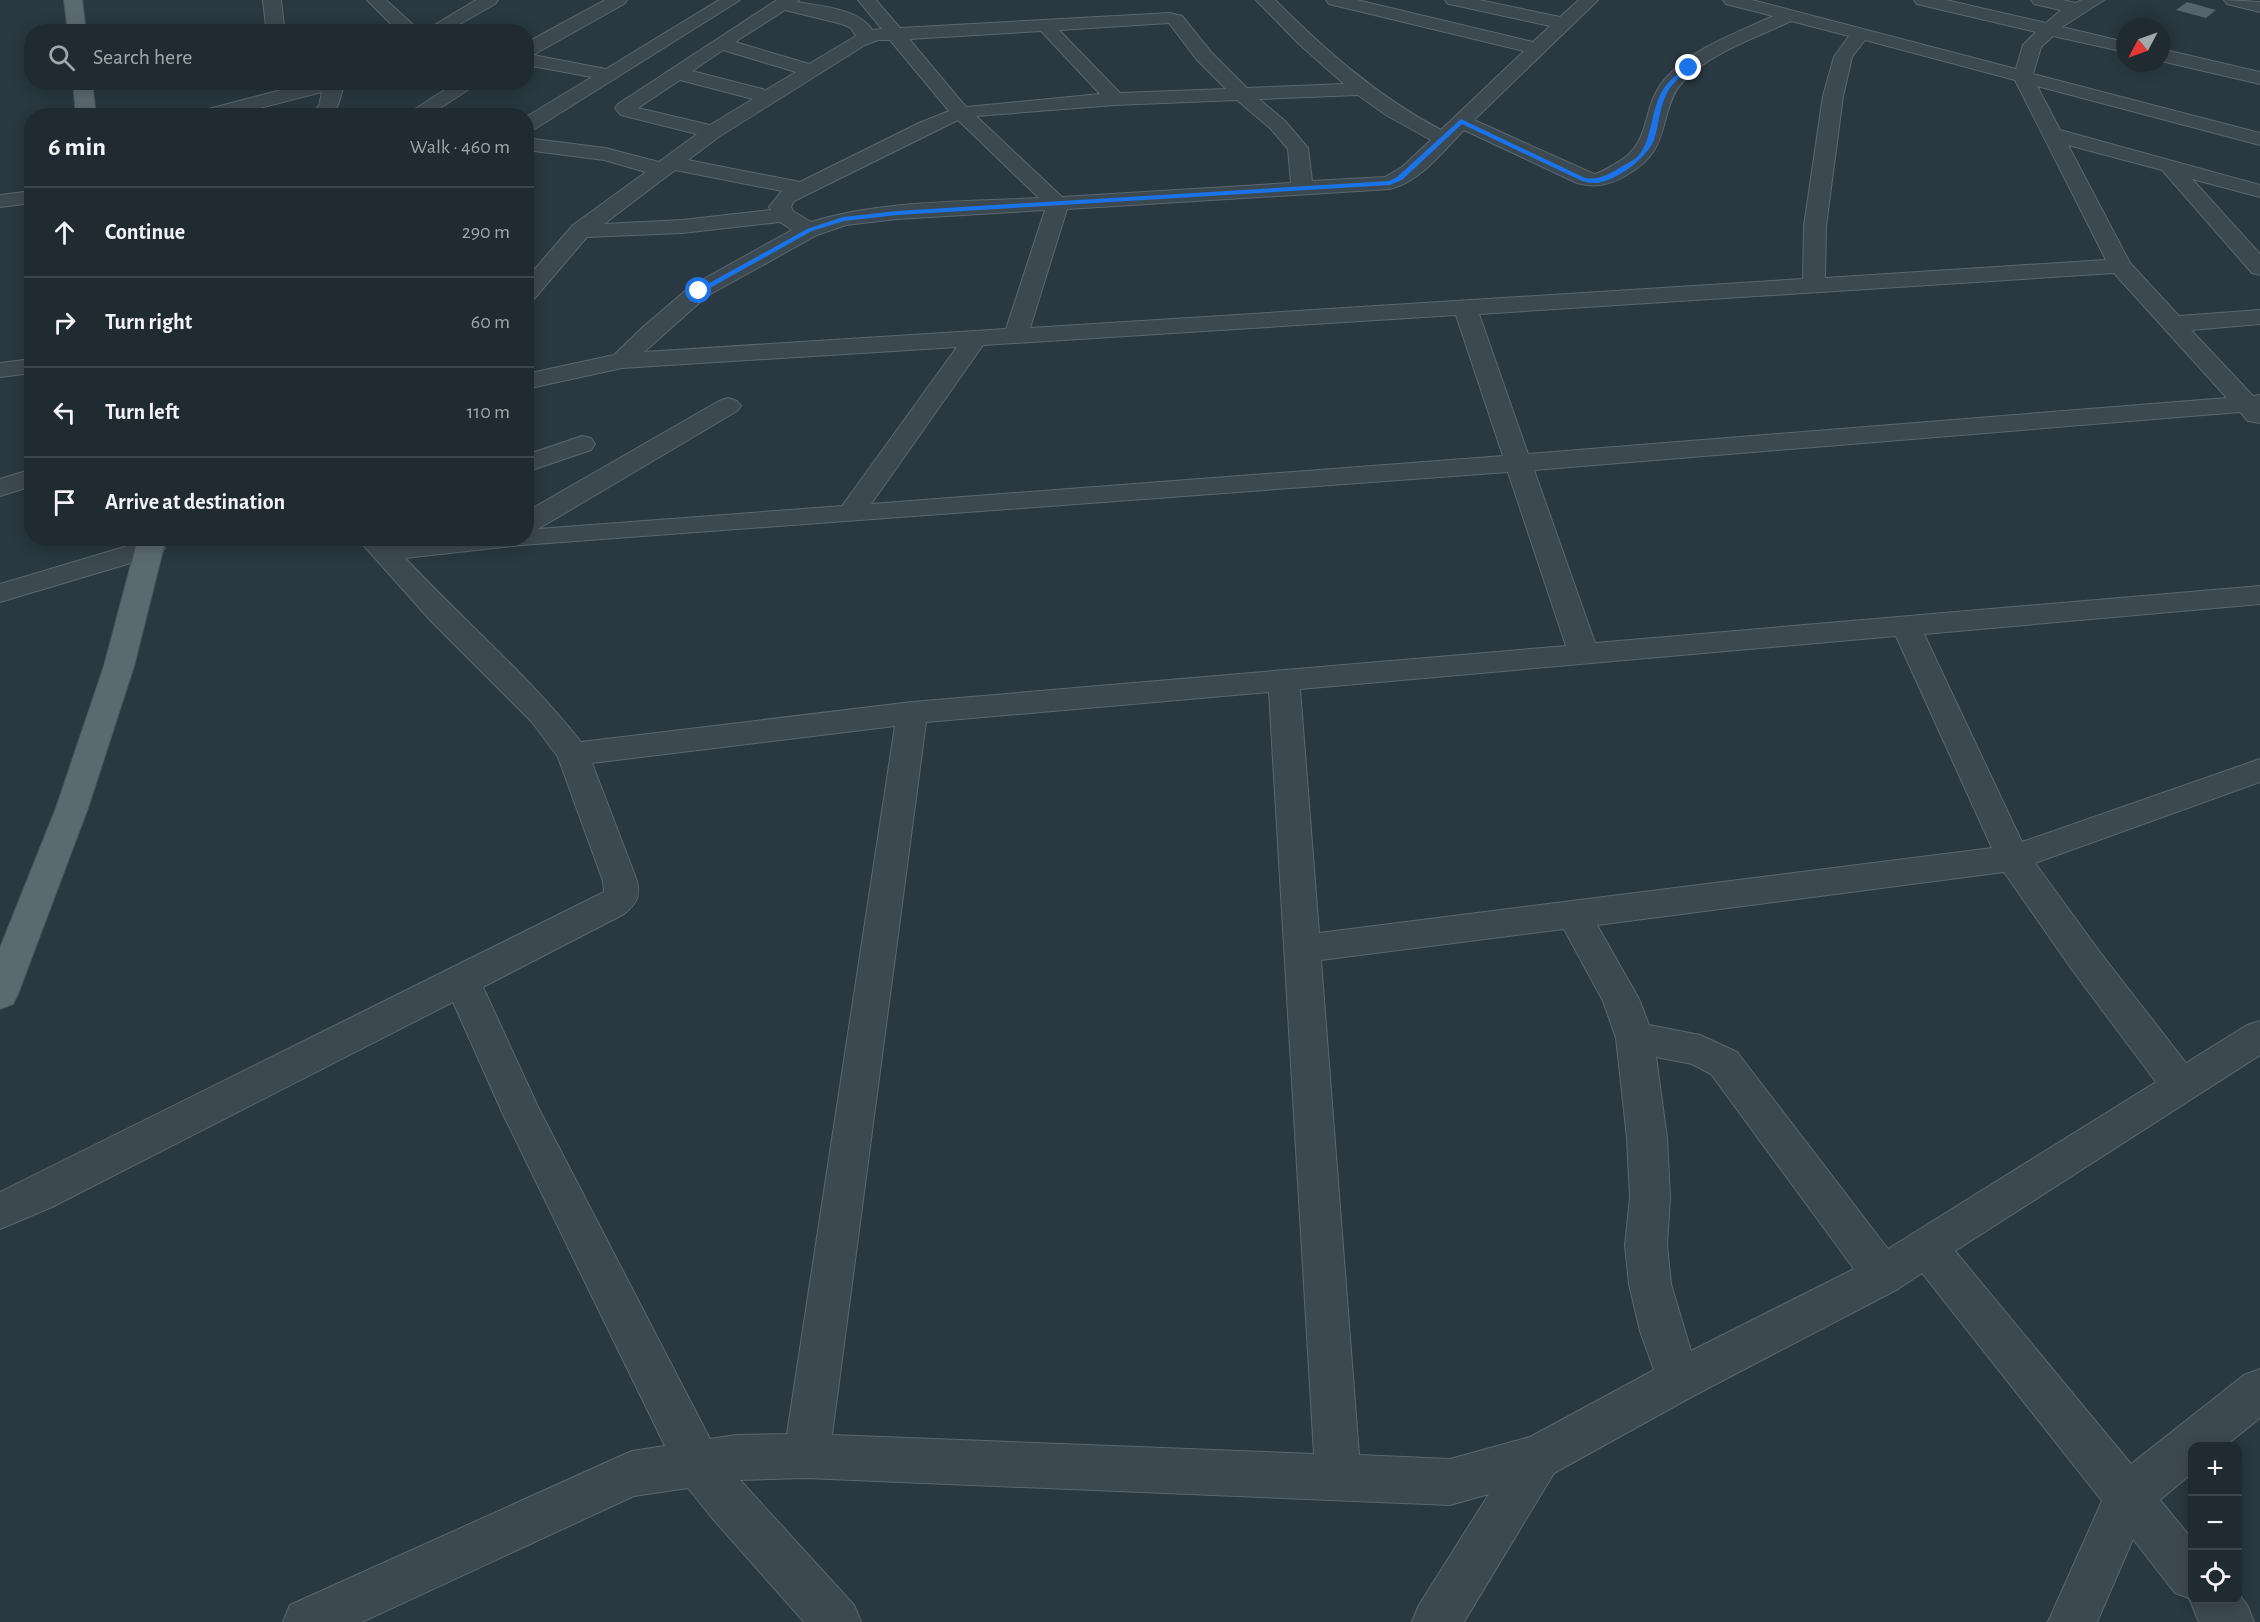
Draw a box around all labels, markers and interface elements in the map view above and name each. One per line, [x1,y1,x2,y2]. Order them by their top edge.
north arrow [2116,18,2170,72]
search box [24,24,534,90]
icon: search [45,41,78,74]
text: Search here [93,46,192,68]
route end [1675,54,1701,80]
text: 6 min [48,134,106,160]
text: Walk · 460 m [410,137,510,157]
icon: ahead [48,216,81,249]
text: Continue [105,221,185,243]
text: 290 m [462,222,510,242]
route start [685,277,711,303]
icon: right [48,306,81,339]
text: Turn right [105,311,192,333]
text: 60 m [471,312,510,332]
icon: left [48,396,81,429]
text: Turn left [105,401,179,423]
text: 110 m [466,402,510,422]
icon: arrive [48,486,81,519]
text: Arrive at destination [105,491,285,513]
map controls [2188,1442,2242,1604]
button: + [2188,1442,2242,1496]
button: − [2188,1496,2242,1550]
button: locate [2188,1550,2242,1604]

